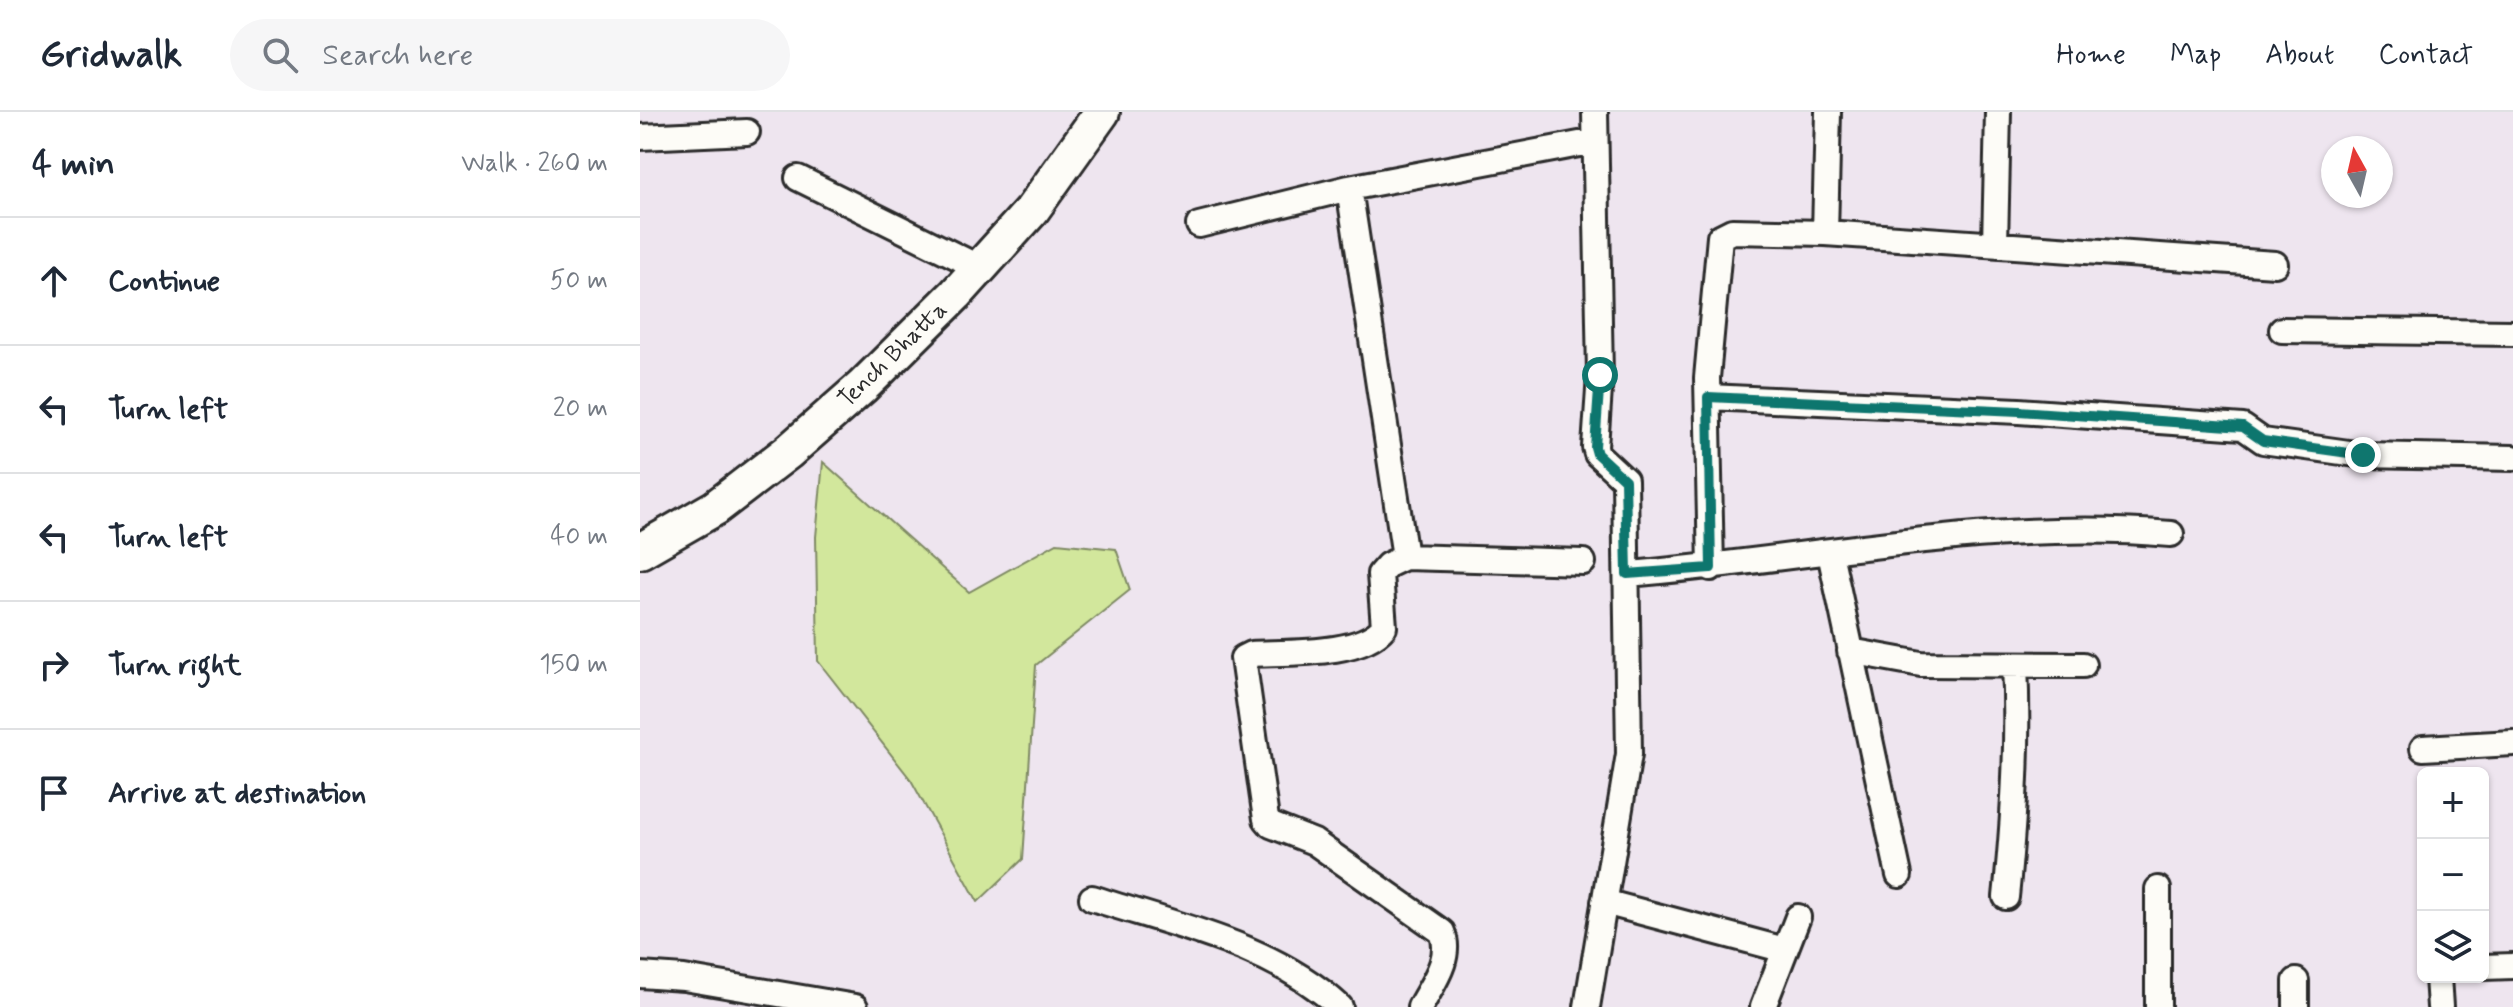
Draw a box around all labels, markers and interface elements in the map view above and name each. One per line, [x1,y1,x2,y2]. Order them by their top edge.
search box [230,19,790,91]
text: Gridwalk [40,31,182,80]
icon: search [258,33,302,77]
text: Search here [322,36,473,75]
text: Home [2056,37,2126,74]
text: Map [2170,37,2221,74]
text: About [2265,37,2334,74]
text: Contact [2378,37,2473,74]
north arrow [2321,136,2393,208]
text: 4 min [32,142,115,187]
text: Walk · 260 m [461,147,608,181]
icon: ahead [32,259,76,303]
text: Continue [108,262,220,301]
text: 50 m [550,264,608,298]
street label: Tench Bhatta [832,295,954,415]
route start [1582,357,1618,393]
icon: left [32,387,76,431]
text: Turn left [108,390,228,429]
text: 20 m [553,392,608,426]
route end [2345,437,2381,473]
icon: left [32,515,76,559]
text: Turn left [108,518,228,557]
text: 40 m [550,520,608,554]
icon: right [32,643,76,687]
text: Turn right [108,646,241,685]
text: 150 m [539,648,608,682]
map controls [2417,767,2489,983]
button: + [2417,767,2489,839]
icon: arrive [32,771,76,815]
text: Arrive at destination [108,774,366,813]
button: − [2417,839,2489,911]
button: layers [2417,911,2489,983]

